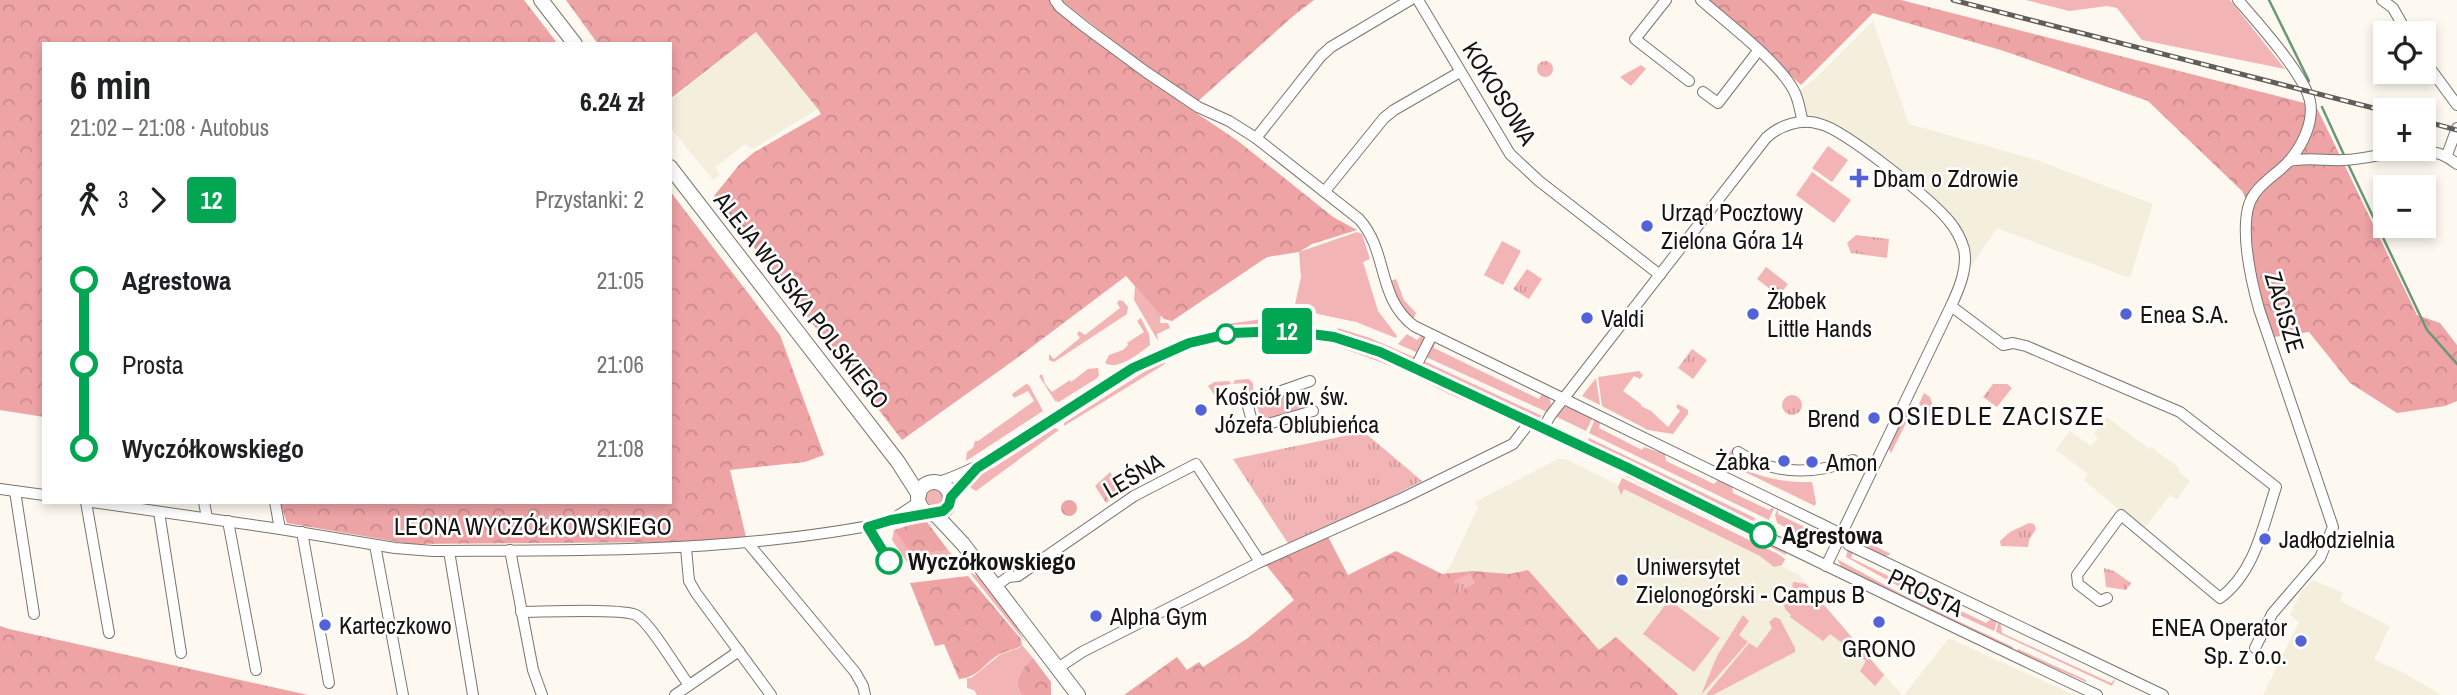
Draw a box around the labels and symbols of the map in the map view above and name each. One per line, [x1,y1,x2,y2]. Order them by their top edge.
street label: KOKOSOWA [1456,35,1545,152]
place label: Dbam o Zdrowie [1873,162,2018,194]
marker: Dbam o Zdrowie [1851,170,1867,186]
street label: ALEJA WOJSKA POLSKIEGO [707,184,897,415]
place label: Urząd Pocztowy Zielona Góra 14 [1661,196,1803,256]
marker: Urząd Pocztowy Zielona Góra 14 [1639,218,1655,234]
street label: ZACISZE [2258,268,2312,356]
place label: Żłobek Little Hands [1767,284,1872,344]
place label: Enea S.A. [2140,298,2229,330]
place label: Valdi [1601,302,1644,334]
marker: Żłobek Little Hands [1745,306,1761,322]
marker: Enea S.A. [2118,306,2134,322]
line badge: 12 [1256,308,1318,354]
marker: Valdi [1579,310,1595,326]
unlabelled marker [1216,324,1236,344]
place label: Kościół pw. św. Józefa Oblubieńca [1215,380,1379,440]
district label: OSIEDLE ZACISZE [1888,398,2106,433]
marker: Kościół pw. św. Józefa Oblubieńca [1193,402,1209,418]
place label: Brend [1807,402,1860,434]
marker: Brend [1866,410,1882,426]
street label: LEŚNA [1097,445,1170,505]
place label: Żabka [1715,445,1770,477]
place label: Amon [1825,446,1877,478]
marker: Żabka [1776,453,1792,469]
marker: Amon [1804,454,1820,470]
street label: LEONA WYCZÓŁKOWSKIEGO [394,510,672,542]
place label: Agrestowa [1782,519,1883,551]
marker: Agrestowa [1750,522,1776,548]
place label: Jadłodzielnia [2279,523,2395,555]
marker: Jadłodzielnia [2257,531,2273,547]
place label: Wyczółkowskiego [908,545,1076,577]
marker: Wyczółkowskiego [876,548,902,574]
place label: Uniwersytet Zielonogórski - Campus B [1636,550,1865,610]
street label: PROSTA [1883,560,1970,624]
marker: Uniwersytet Zielonogórski - Campus B [1614,572,1630,588]
place label: Alpha Gym [1109,600,1207,632]
marker: Alpha Gym [1088,608,1104,624]
place label: Karteczkowo [339,609,452,641]
place label: ENEA Operator Sp. z o.o. [2151,611,2287,671]
marker: GRONO [1871,614,1887,630]
marker: Karteczkowo [317,617,333,633]
place label: GRONO [1842,632,1916,664]
marker: ENEA Operator Sp. z o.o. [2293,633,2309,649]

